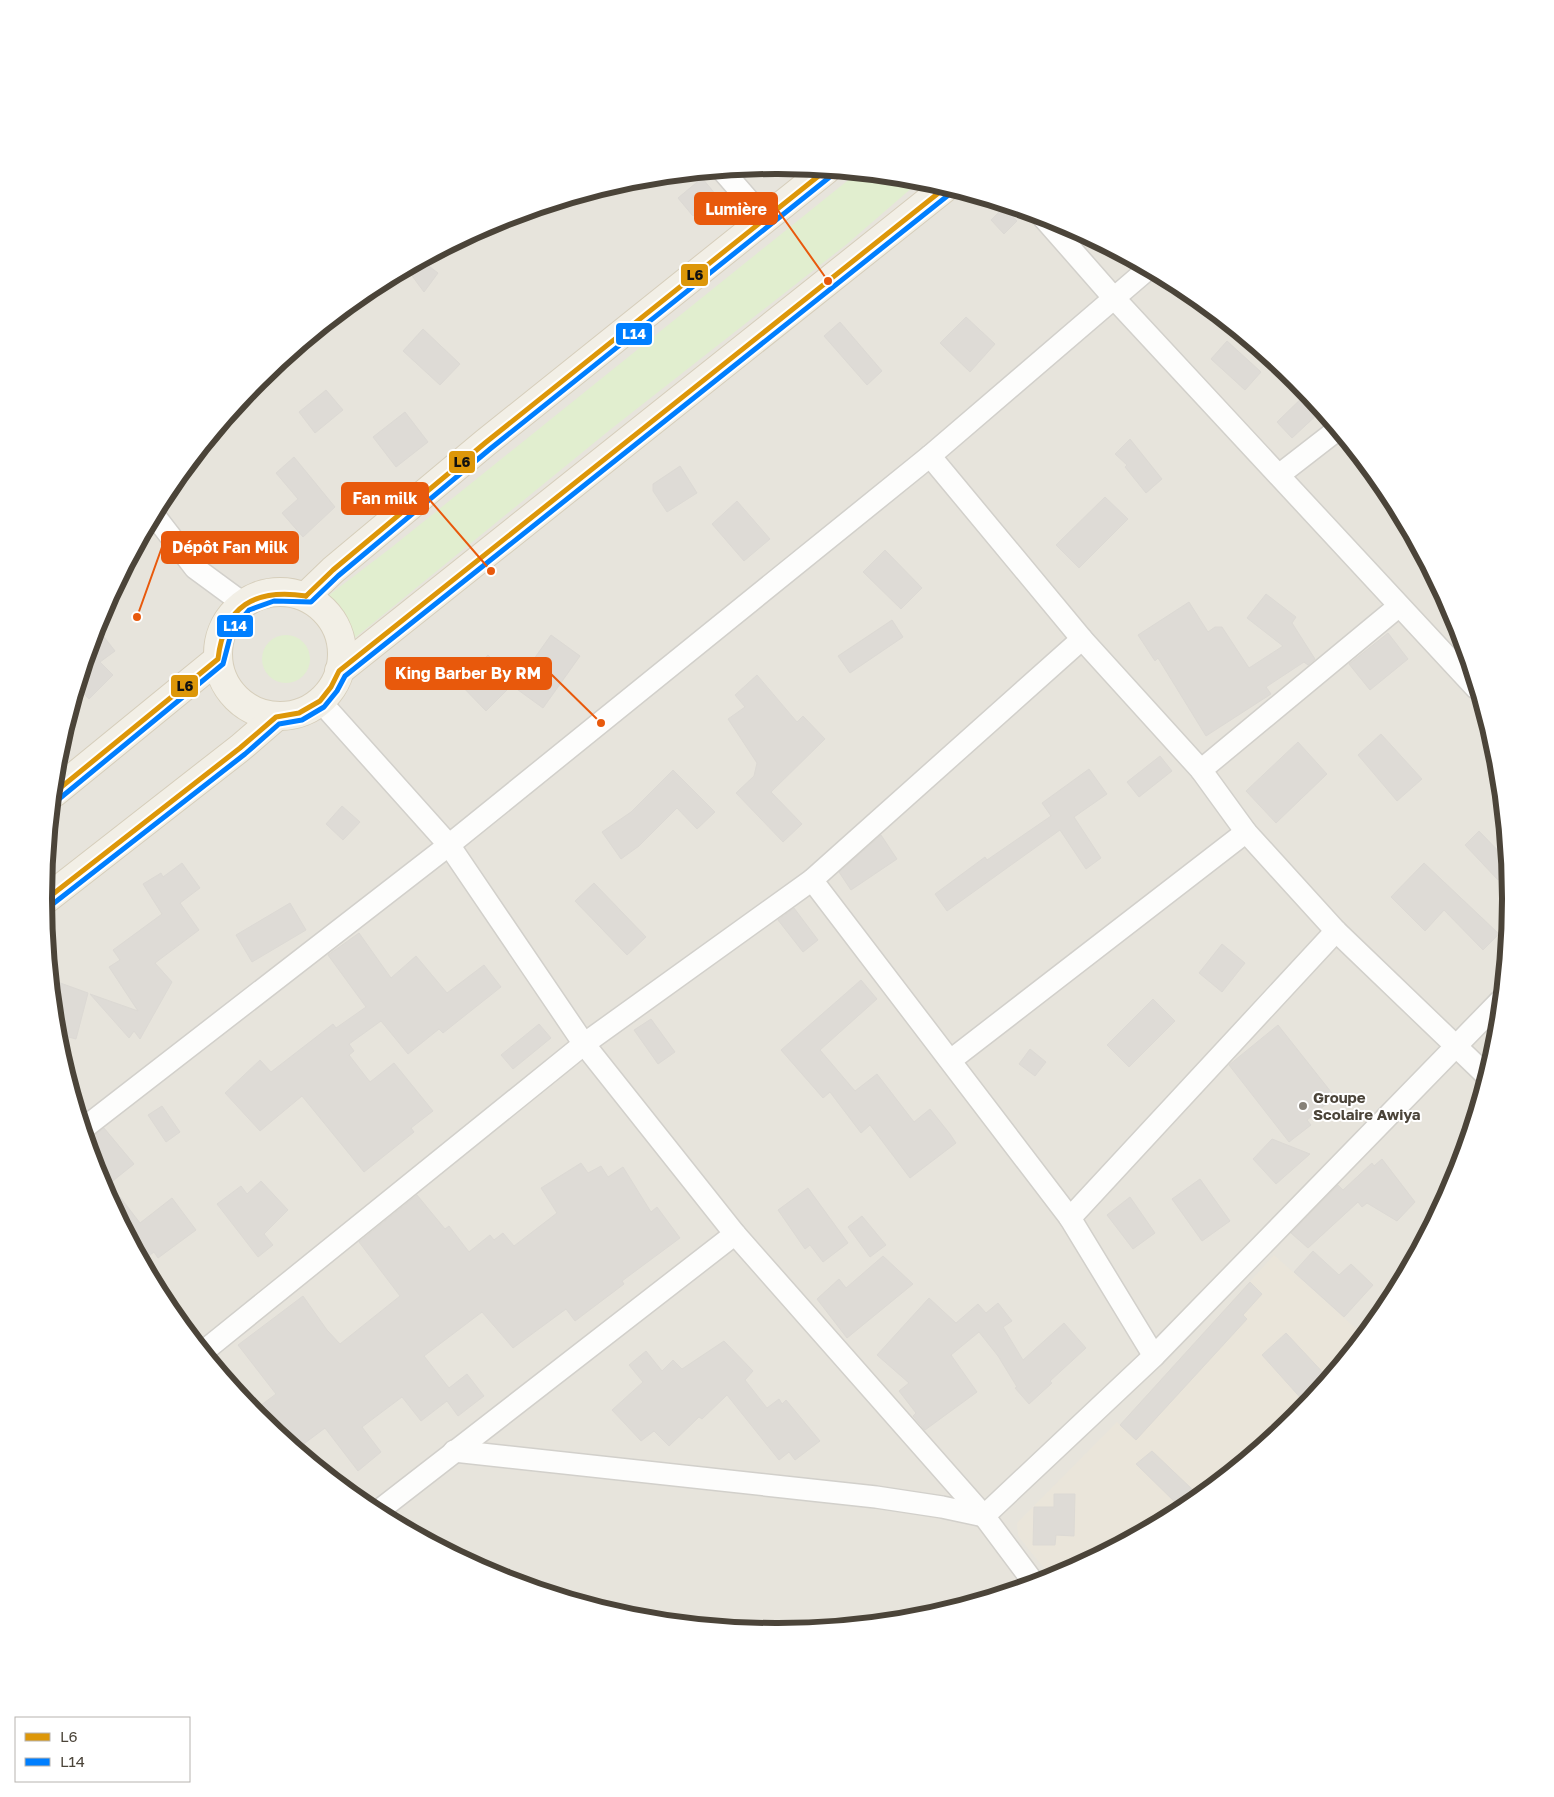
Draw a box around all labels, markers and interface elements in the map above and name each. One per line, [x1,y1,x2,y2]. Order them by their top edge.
callout: Lumière [695,193,777,224]
text: Lumière [705,199,767,219]
line badge: L6 [680,263,709,287]
text: L6 [687,266,704,283]
line badge: L14 [615,322,653,346]
text: L14 [622,325,646,342]
line badge: L6 [448,450,476,474]
text: L6 [454,453,471,470]
callout: Fan milk [342,483,428,514]
text: Fan milk [352,488,418,508]
callout: Dépôt Fan Milk [162,532,298,563]
text: Dépôt Fan Milk [172,537,289,557]
line badge: L14 [216,614,254,638]
text: L14 [223,617,247,634]
callout: King Barber By RM [386,658,551,689]
text: King Barber By RM [395,663,541,683]
line badge: L6 [170,674,199,698]
text: L6 [177,677,194,694]
place label: Groupe Scolaire Awiya [1313,1088,1421,1123]
marker: Groupe Scolaire Awiya [1297,1100,1309,1112]
legend [15,1717,190,1782]
text: L6 [60,1727,78,1745]
text: L14 [60,1752,85,1770]

